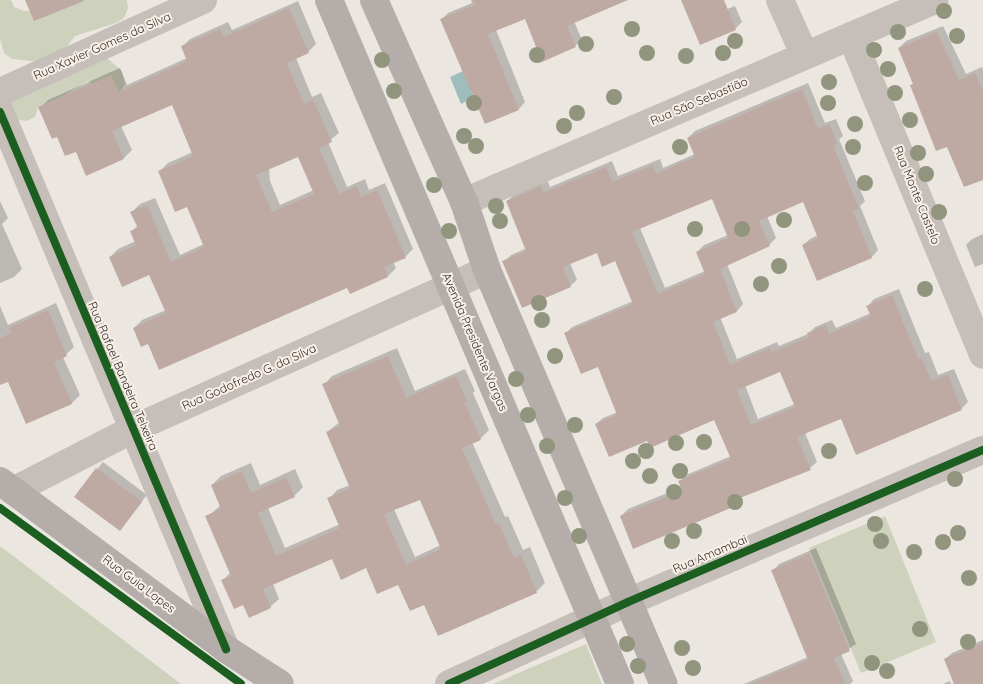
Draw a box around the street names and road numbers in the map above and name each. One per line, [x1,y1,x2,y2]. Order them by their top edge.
street label: Rua Xavier Gomes da Silva [31,9,173,83]
street label: Rua São Sebastião [648,74,750,128]
street label: Rua Monte Castelo [891,144,943,246]
street label: Avenida Presidente Vargas [439,271,511,413]
street label: Rua Rafael Bandeira Teixeira [85,299,161,453]
street label: Rua Godofredo G. da Silva [180,341,318,413]
street label: Rua Amambai [671,532,749,576]
street label: Rua Guia Lopes [100,552,178,616]

